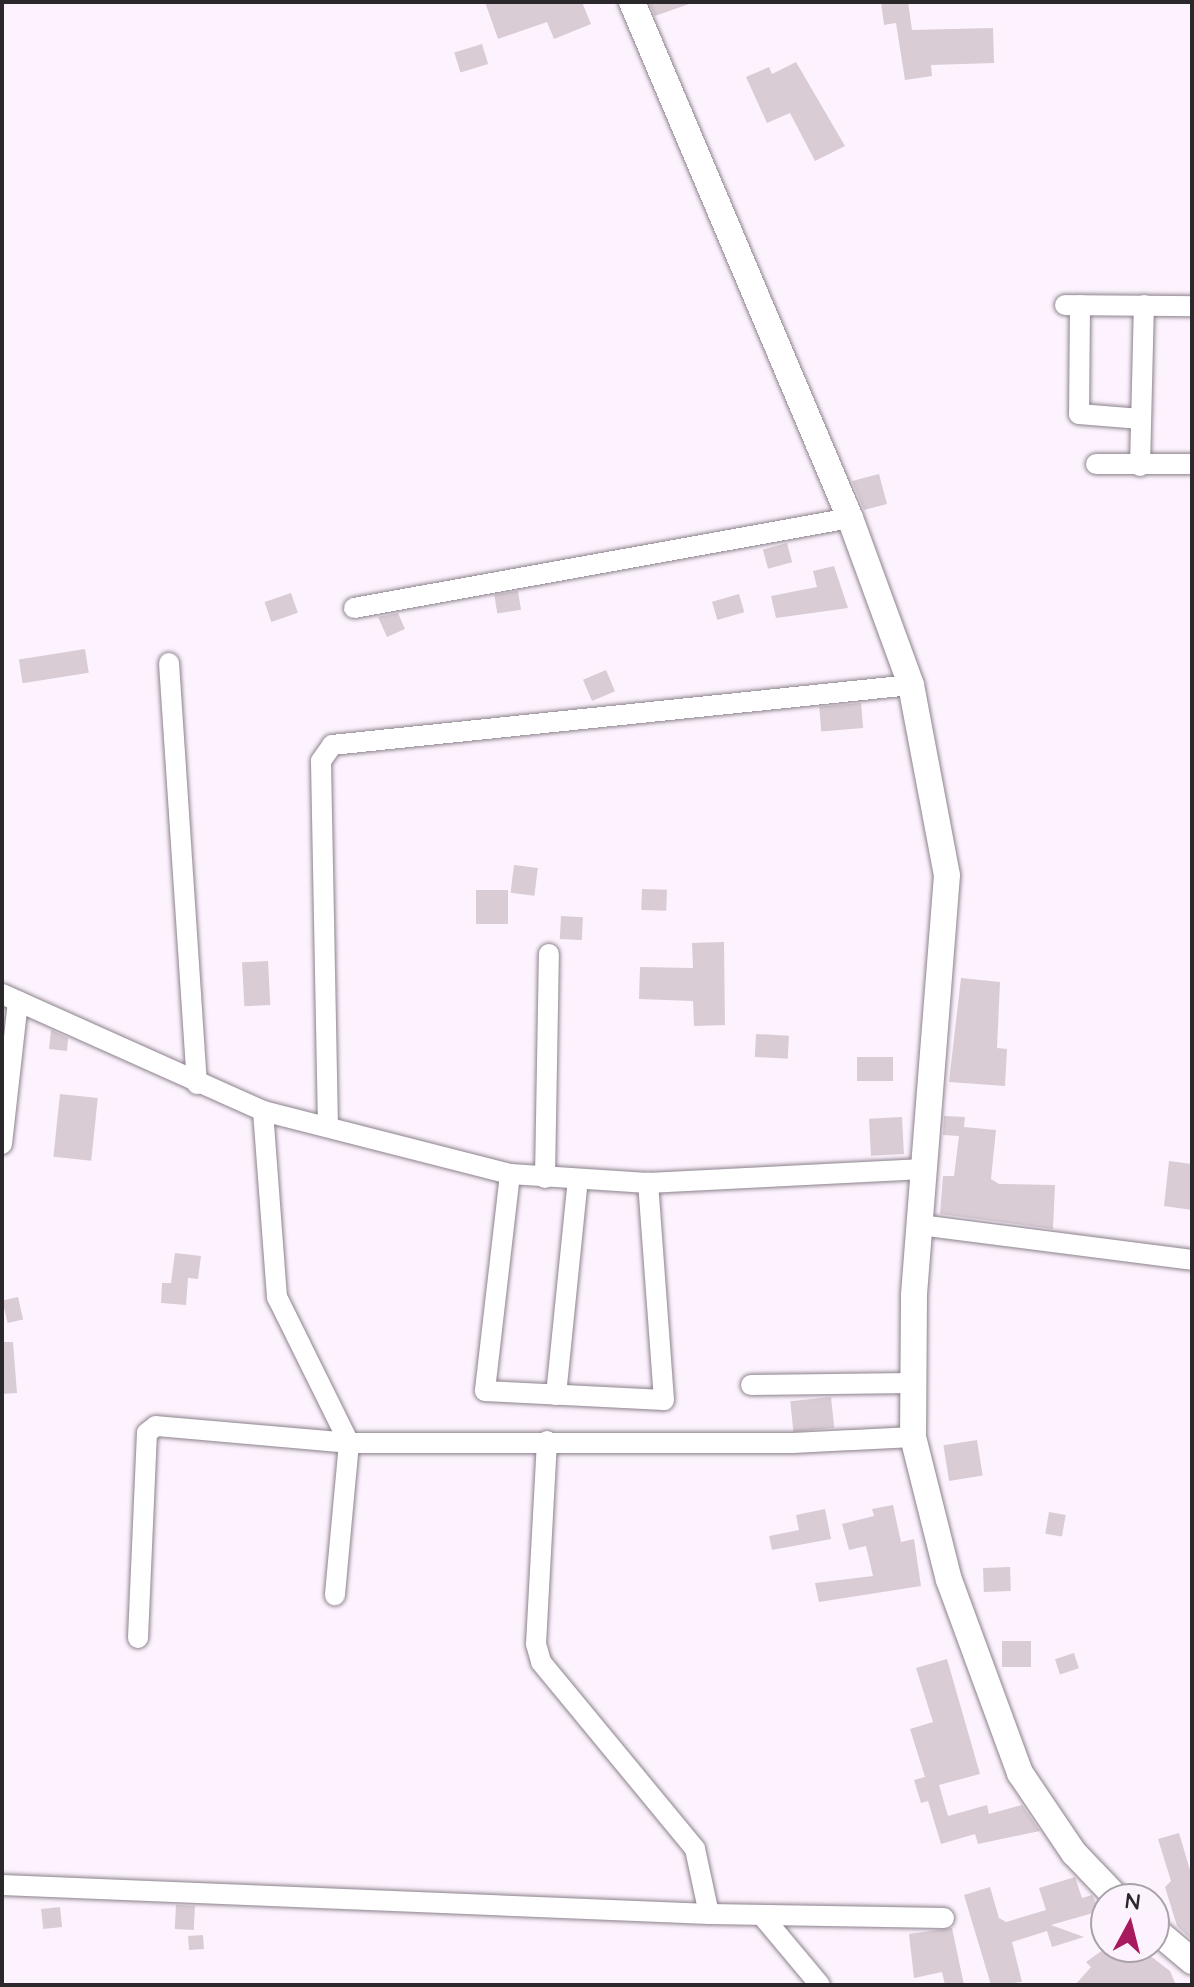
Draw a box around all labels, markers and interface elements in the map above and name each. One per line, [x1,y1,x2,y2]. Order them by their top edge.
north arrow [1090,1883,1170,1963]
text: N [1123,1886,1142,1916]

